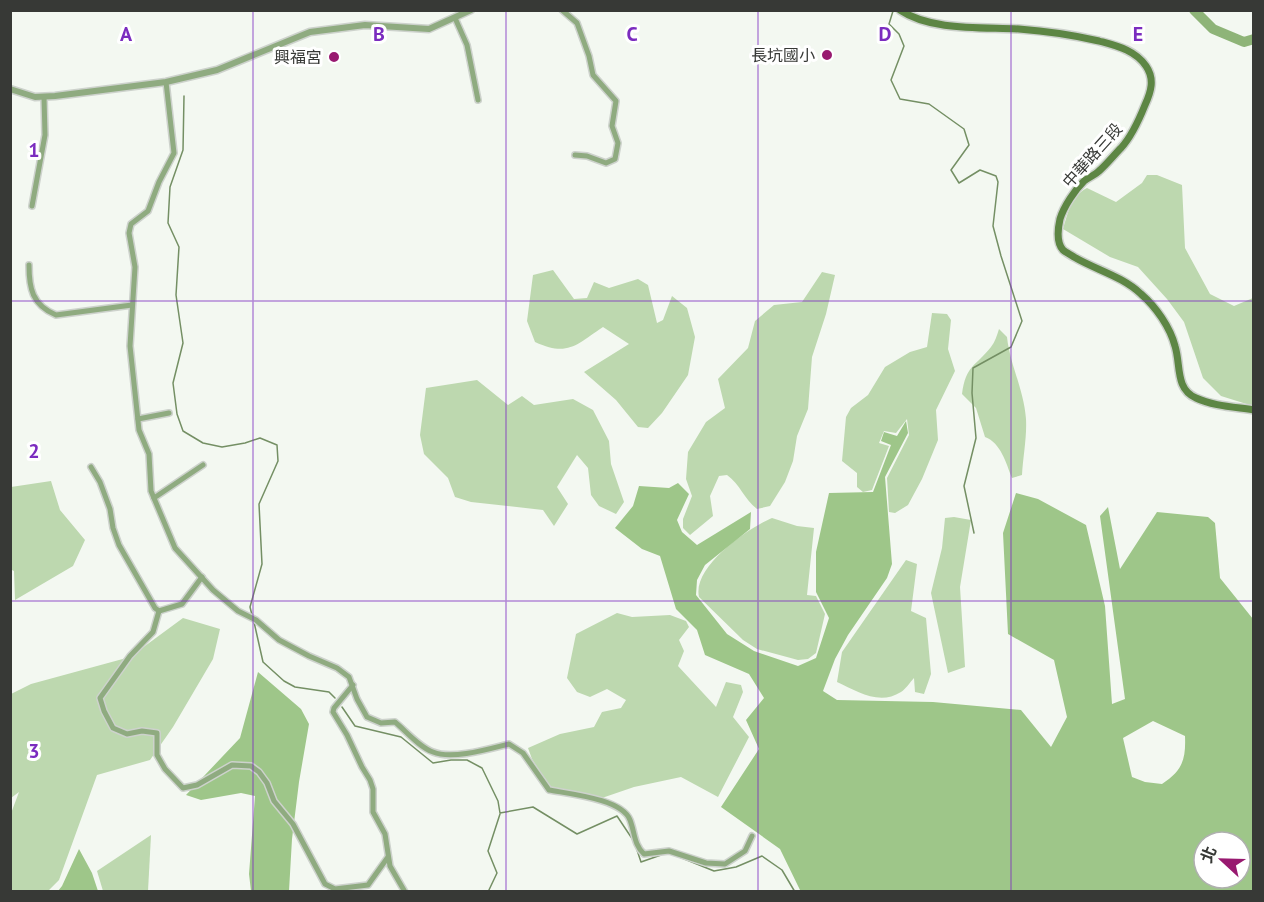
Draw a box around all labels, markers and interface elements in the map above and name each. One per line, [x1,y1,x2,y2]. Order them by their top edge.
text: A [120,21,133,47]
text: B [373,21,385,47]
text: C [626,21,638,47]
text: D [879,21,892,47]
text: E [1133,21,1143,47]
place label: 長坑國小 [751,45,815,65]
place label: 興福宮 [274,47,322,67]
marker: 長坑國小 [820,48,834,62]
marker: 興福宮 [327,50,341,64]
street label: 中華路三段 [1058,119,1126,191]
text: 1 [28,137,40,163]
text: 2 [28,438,40,464]
text: 3 [28,738,40,764]
north arrow [1192,830,1252,890]
text: 北 [1196,843,1220,866]

